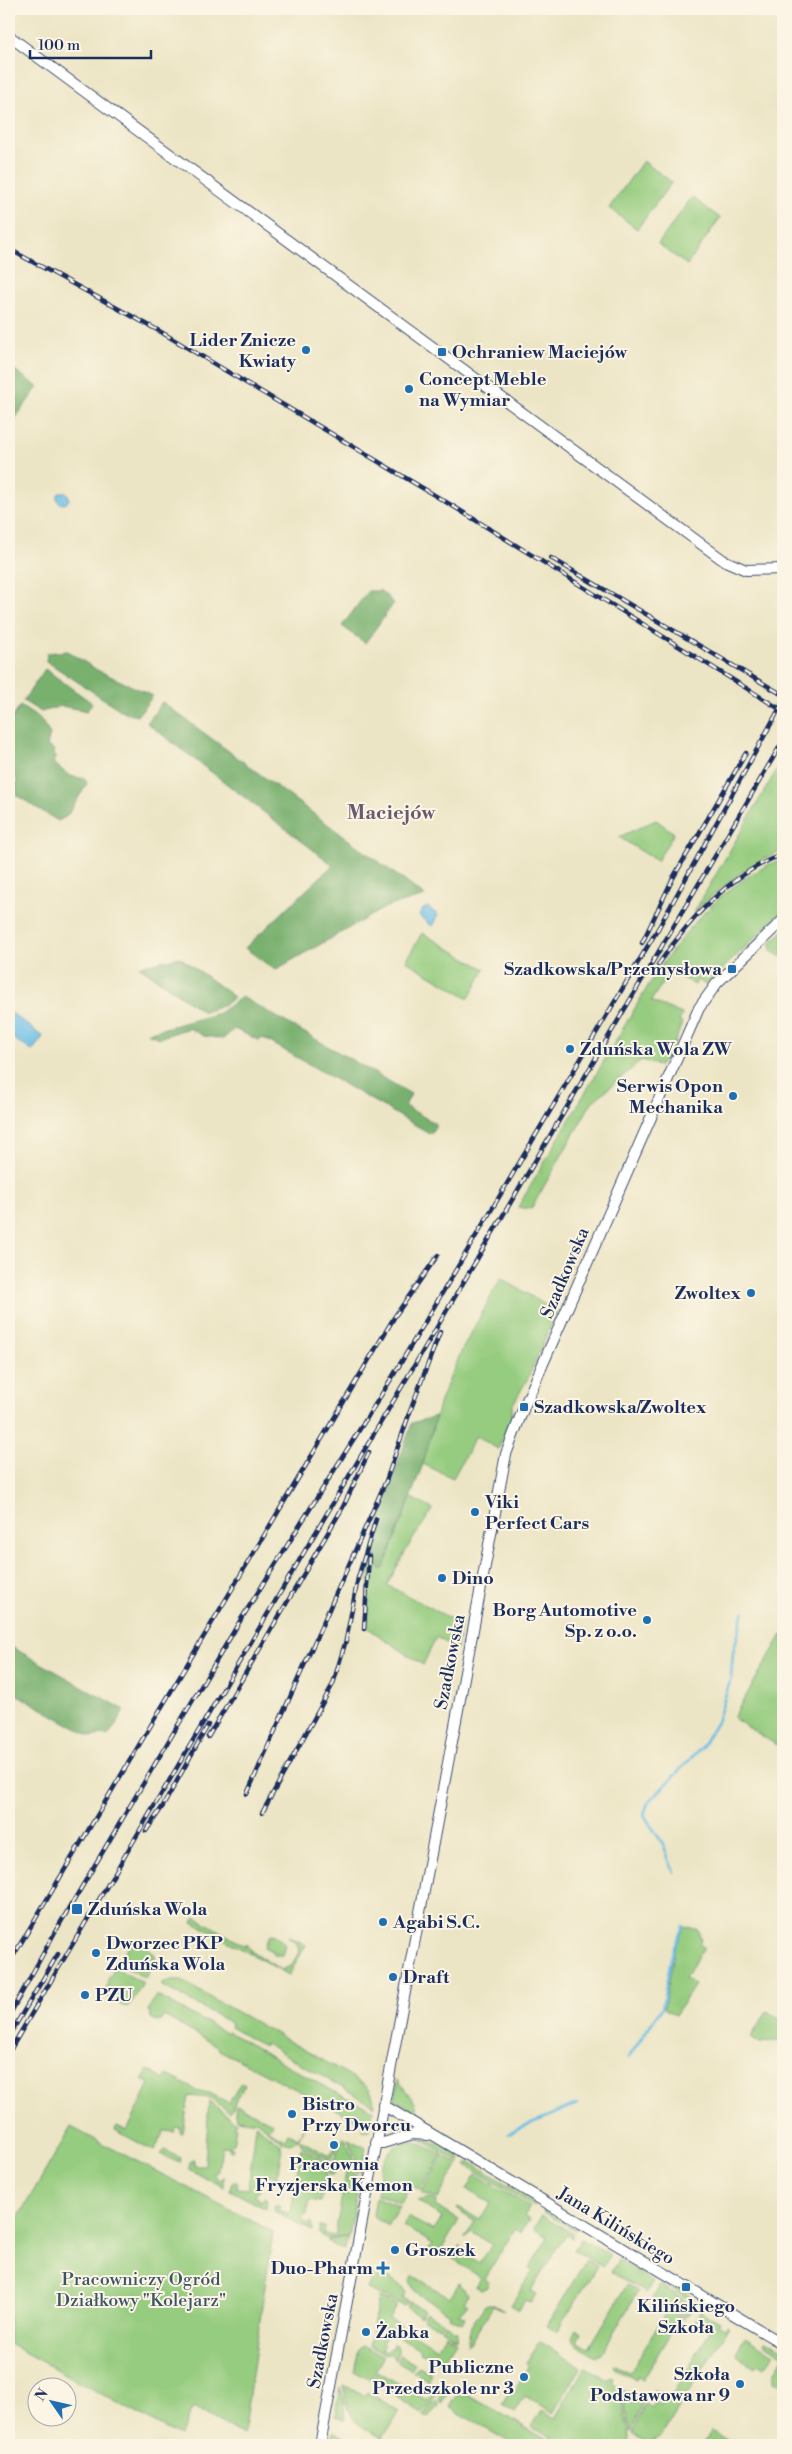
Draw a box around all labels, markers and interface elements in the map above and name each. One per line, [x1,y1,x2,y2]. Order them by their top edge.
scale bar [30,28,151,60]
text: 100 m [38,36,80,55]
place label: Lider Znicze Kwiaty [189,329,297,373]
place label: Ochraniew Maciejów [452,341,628,364]
marker: Lider Znicze Kwiaty [300,344,312,356]
marker: Ochraniew Maciejów [436,346,448,358]
place label: Concept Meble na Wymiar [419,368,547,412]
marker: Concept Meble na Wymiar [403,383,415,395]
district label: Maciejów [347,801,436,826]
place label: Szadkowska/Przemysłowa [504,958,722,981]
marker: Szadkowska/Przemysłowa [726,963,738,975]
place label: Zduńska Wola ZW [580,1038,732,1061]
marker: Zduńska Wola ZW [564,1043,576,1055]
place label: Serwis Opon Mechanika [617,1075,723,1119]
marker: Serwis Opon Mechanika [727,1090,739,1102]
street label: Szadkowska [535,1223,595,1322]
place label: Zwoltex [675,1282,742,1305]
marker: Zwoltex [745,1287,757,1299]
place label: Szadkowska/Zwoltex [534,1396,707,1419]
marker: Szadkowska/Zwoltex [518,1401,530,1413]
place label: Viki Perfect Cars [484,1491,590,1535]
marker: Viki Perfect Cars [469,1506,481,1518]
place label: Dino [452,1567,494,1590]
marker: Dino [436,1572,448,1584]
place label: Borg Automotive Sp. z o.o. [493,1599,637,1643]
street label: Szadkowska [429,1611,471,1712]
marker: Borg Automotive Sp. z o.o. [641,1614,653,1626]
place label: Zduńska Wola [88,1898,208,1921]
marker: Zduńska Wola [70,1902,84,1916]
place label: Agabi S.C. [392,1911,480,1934]
marker: Agabi S.C. [377,1916,389,1928]
place label: Dworzec PKP Zduńska Wola [106,1932,226,1976]
marker: Dworzec PKP Zduńska Wola [90,1947,102,1959]
place label: Draft [403,1966,450,1989]
marker: Draft [387,1971,399,1983]
place label: PZU [95,1984,133,2007]
marker: PZU [79,1989,91,2001]
place label: Bistro Przy Dworcu [302,2093,411,2137]
marker: Bistro Przy Dworcu [286,2108,298,2120]
marker: Pracownia Fryzjerska Kemon [328,2139,340,2151]
place label: Pracownia Fryzjerska Kemon [255,2153,413,2197]
street label: Jana Kilińskiego [552,2181,679,2270]
place label: Groszek [405,2239,477,2262]
marker: Groszek [389,2244,401,2256]
place label: Duo-Pharm [271,2257,374,2280]
marker: Duo-Pharm [377,2262,389,2274]
park label: Pracowniczy Ogród Działkowy "Kolejarz" [56,2268,226,2312]
marker: Kilińskiego Szkoła [680,2281,692,2293]
street label: Szadkowska [302,2290,344,2391]
place label: Kilińskiego Szkoła [637,2295,735,2339]
place label: Żabka [376,2321,430,2344]
marker: Żabka [360,2326,372,2338]
place label: Publiczne Przedszkole nr 3 [372,2356,514,2400]
place label: Szkoła Podstawowa nr 9 [590,2363,730,2407]
marker: Publiczne Przedszkole nr 3 [518,2371,530,2383]
north arrow [28,2376,78,2426]
marker: Szkoła Podstawowa nr 9 [734,2378,746,2390]
text: N [31,2386,53,2405]

